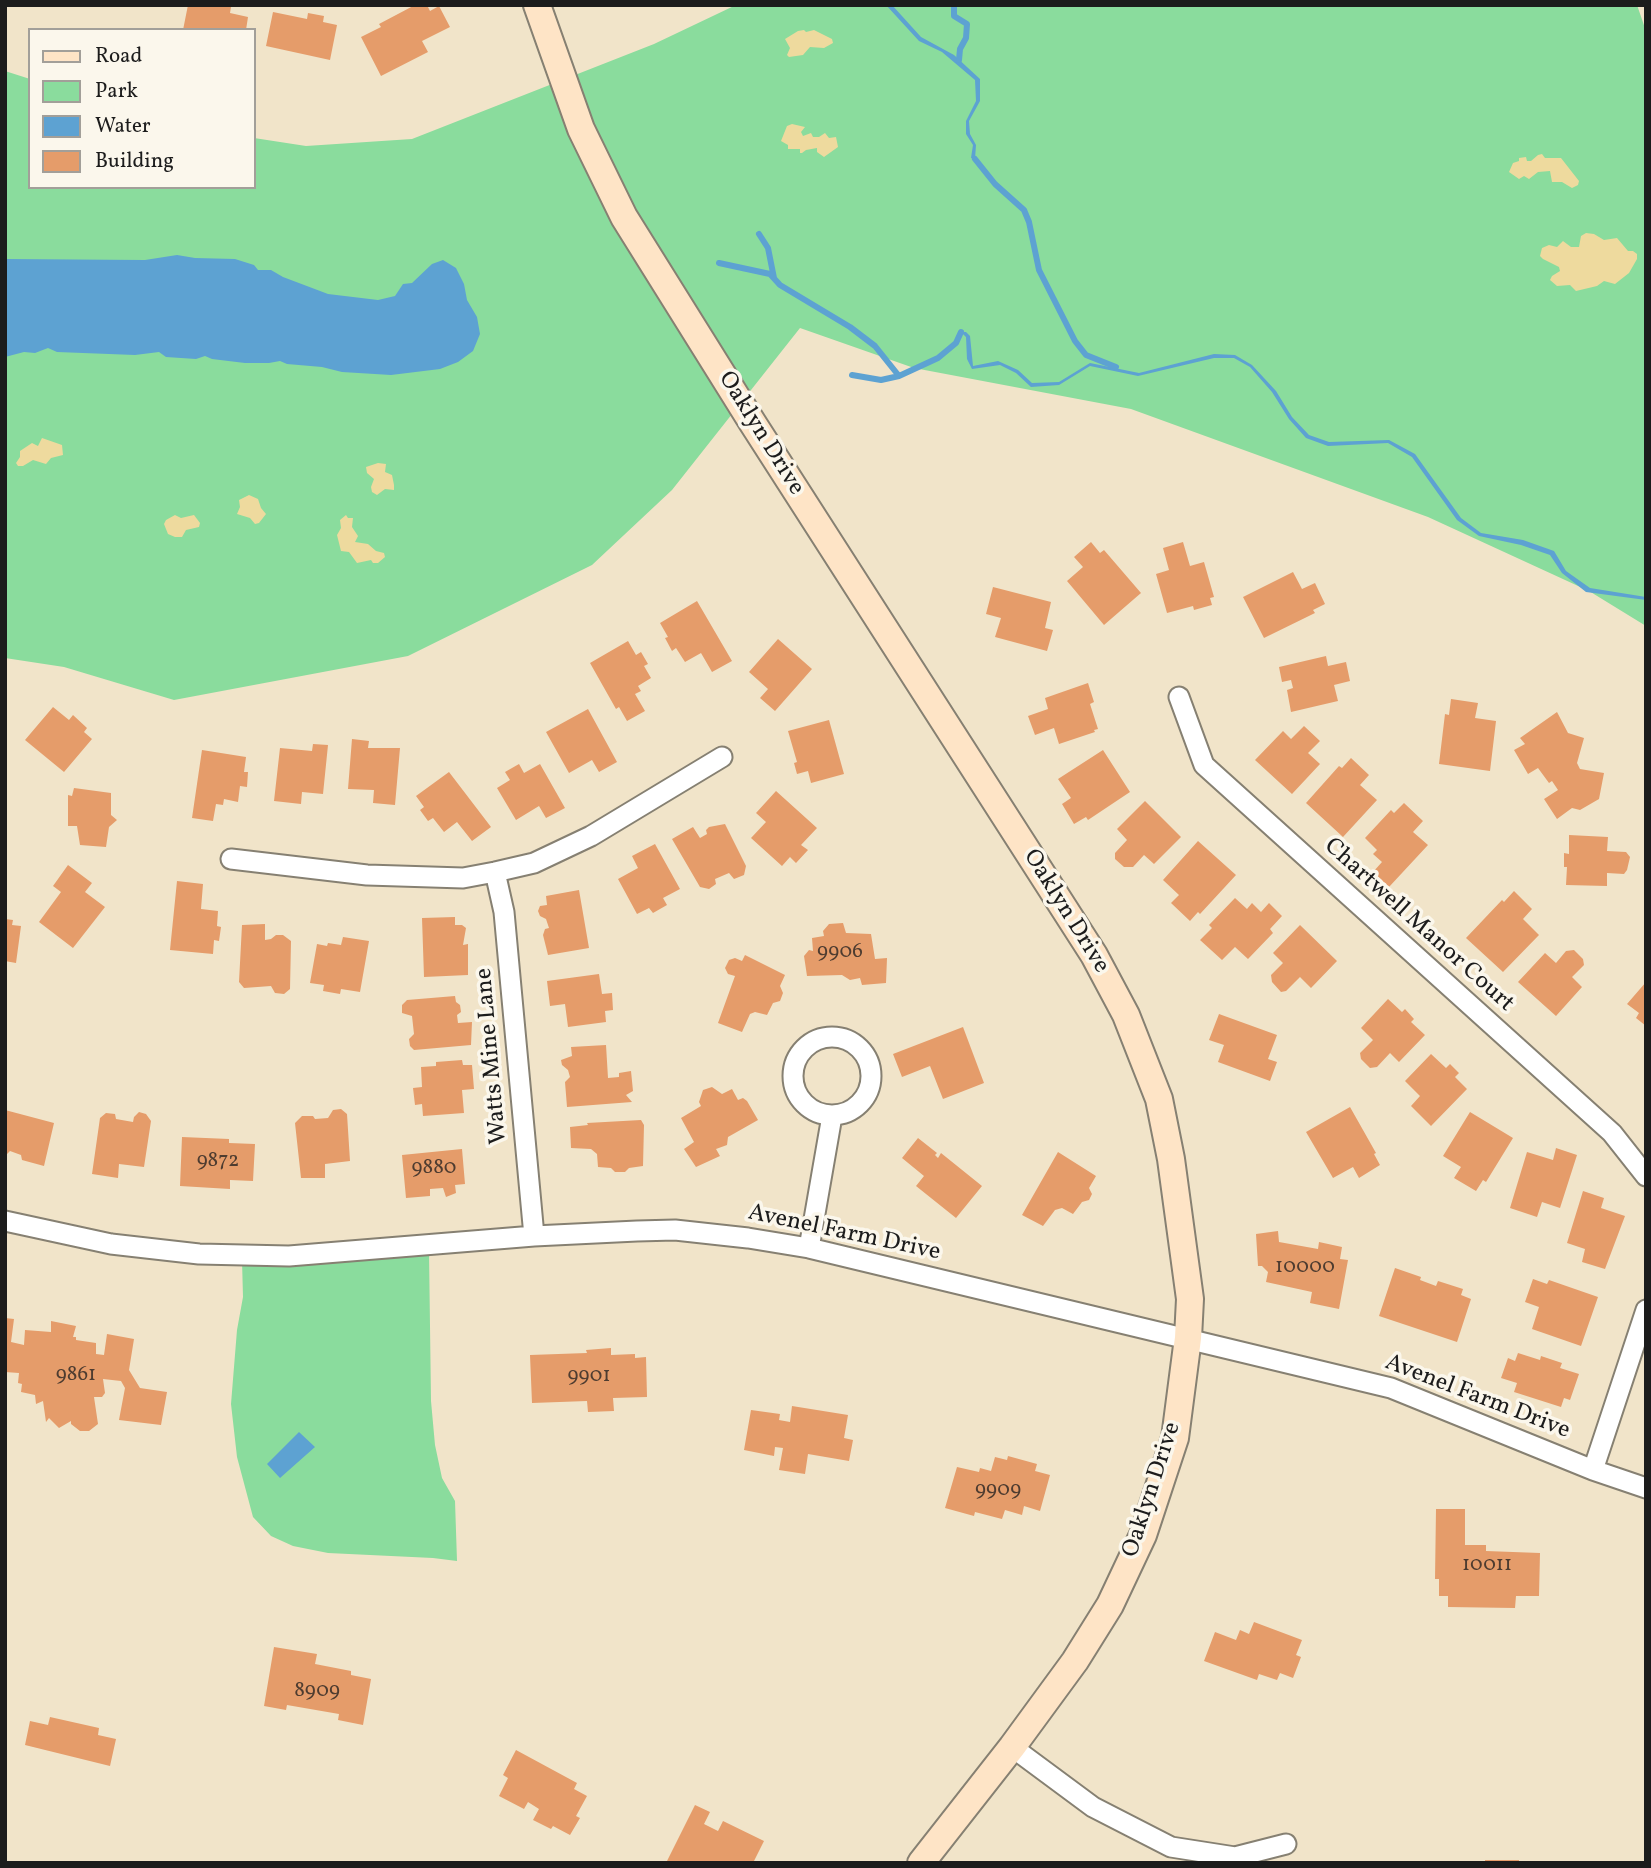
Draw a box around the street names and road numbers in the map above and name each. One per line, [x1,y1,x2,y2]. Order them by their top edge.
street label: Oaklyn Drive [711,367,809,501]
street label: Chartwell Manor Court [1317,833,1519,1019]
street label: Oaklyn Drive [1016,845,1114,979]
street label: Watts Mine Lane [471,967,515,1145]
street label: Avenel Farm Drive [745,1200,943,1268]
street label: Avenel Farm Drive [1380,1349,1574,1447]
street label: Oaklyn Drive [1118,1419,1188,1561]

